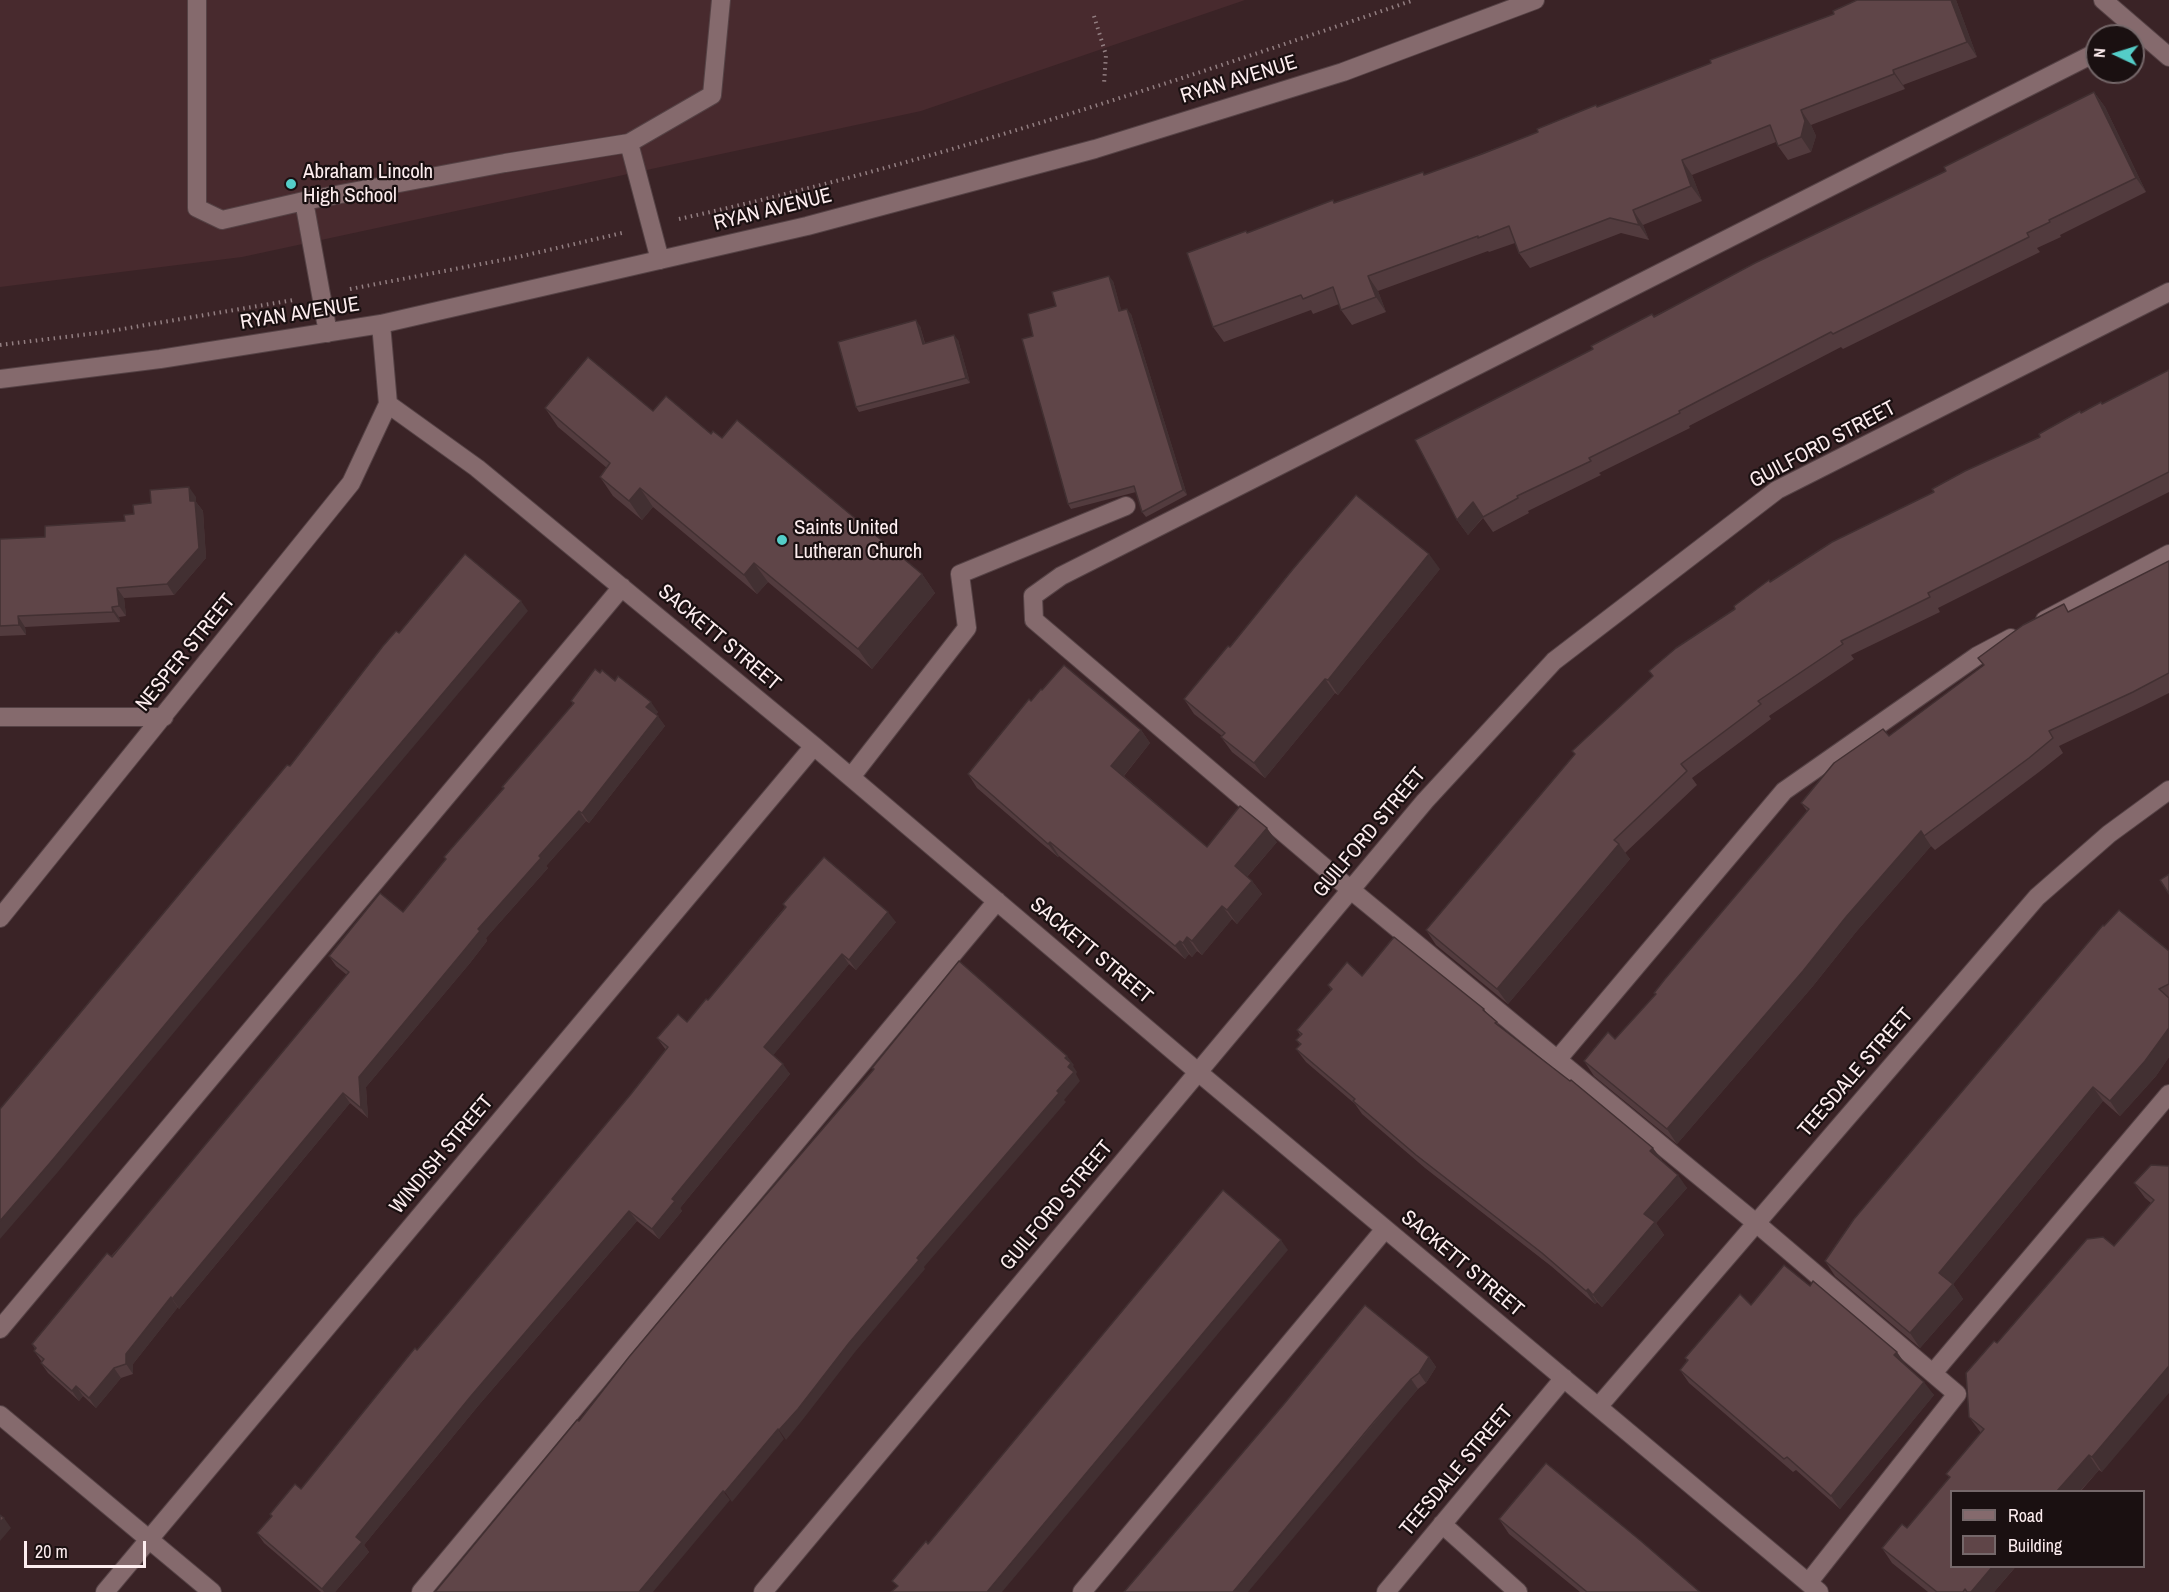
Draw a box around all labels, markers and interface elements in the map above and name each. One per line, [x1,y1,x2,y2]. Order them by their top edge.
north arrow [2085,24,2145,84]
text: N [2088,47,2110,58]
street label: RYAN AVENUE [1178,50,1300,110]
place label: Abraham Lincoln High School [303,159,433,209]
marker: Abraham Lincoln High School [284,177,298,191]
street label: RYAN AVENUE [711,183,835,237]
street label: RYAN AVENUE [238,292,362,336]
street label: GUILFORD STREET [1746,396,1900,494]
place label: Saints United Lutheran Church [794,515,922,565]
marker: Saints United Lutheran Church [775,533,789,547]
street label: SACKETT STREET [653,579,785,697]
street label: NESPER STREET [131,589,241,717]
street label: GUILFORD STREET [1308,763,1432,903]
street label: SACKETT STREET [1025,892,1157,1010]
street label: TEESDALE STREET [1793,1003,1919,1143]
street label: WINDISH STREET [385,1090,499,1220]
street label: GUILFORD STREET [995,1136,1119,1276]
street label: SACKETT STREET [1396,1205,1528,1323]
street label: TEESDALE STREET [1395,1401,1519,1541]
legend [1950,1490,2145,1568]
text: Road [2008,1503,2043,1528]
scale bar [27,1529,148,1567]
text: Building [2008,1533,2062,1558]
text: 20 m [35,1539,68,1564]

